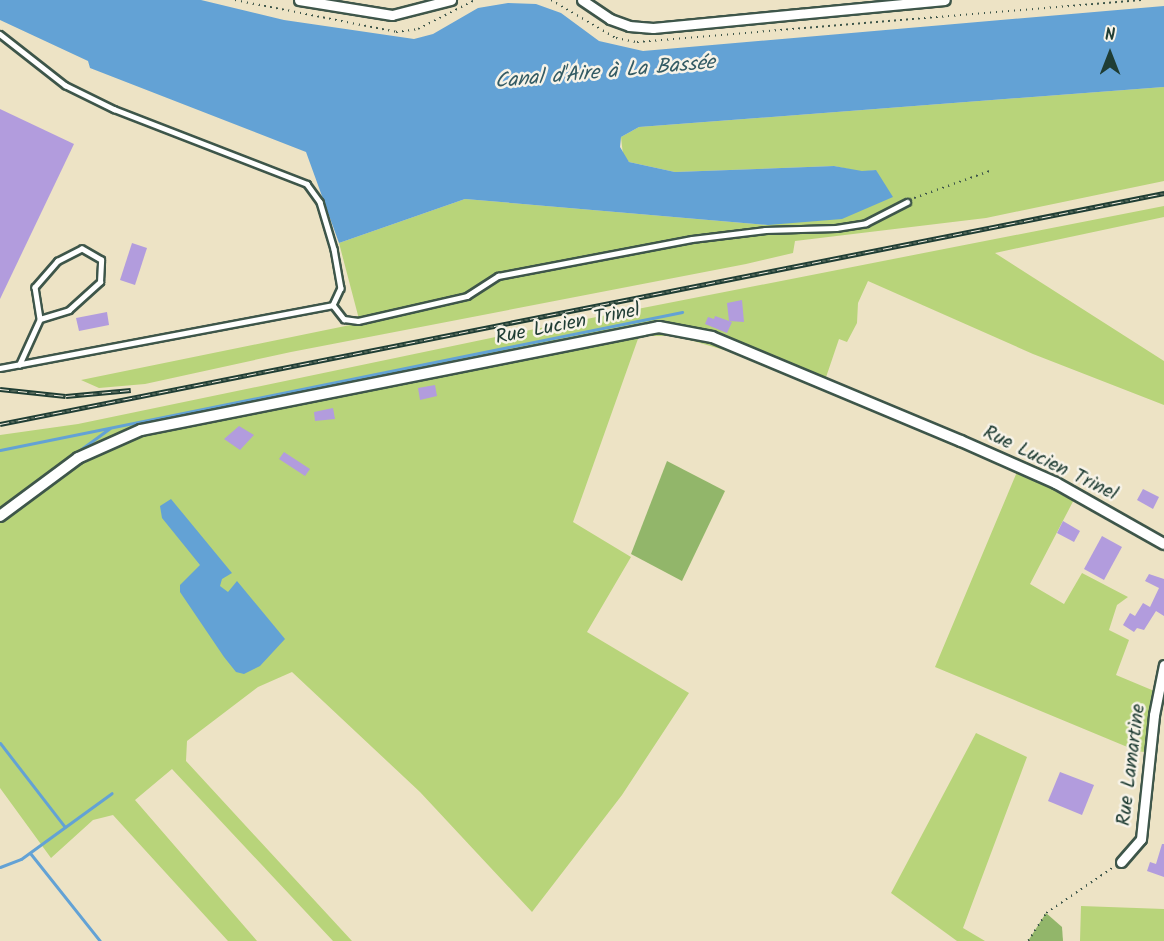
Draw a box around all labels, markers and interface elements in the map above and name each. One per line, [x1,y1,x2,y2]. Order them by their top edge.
text: N [1105,23,1115,48]
north arrow [1080,24,1140,84]
water label: Canal d'Aire à La Bassée [494,51,716,95]
street label: Rue Lucien Trinel [494,299,642,351]
street label: Rue Lucien Trinel [979,421,1121,507]
street label: Rue Lamartine [1113,703,1151,827]

